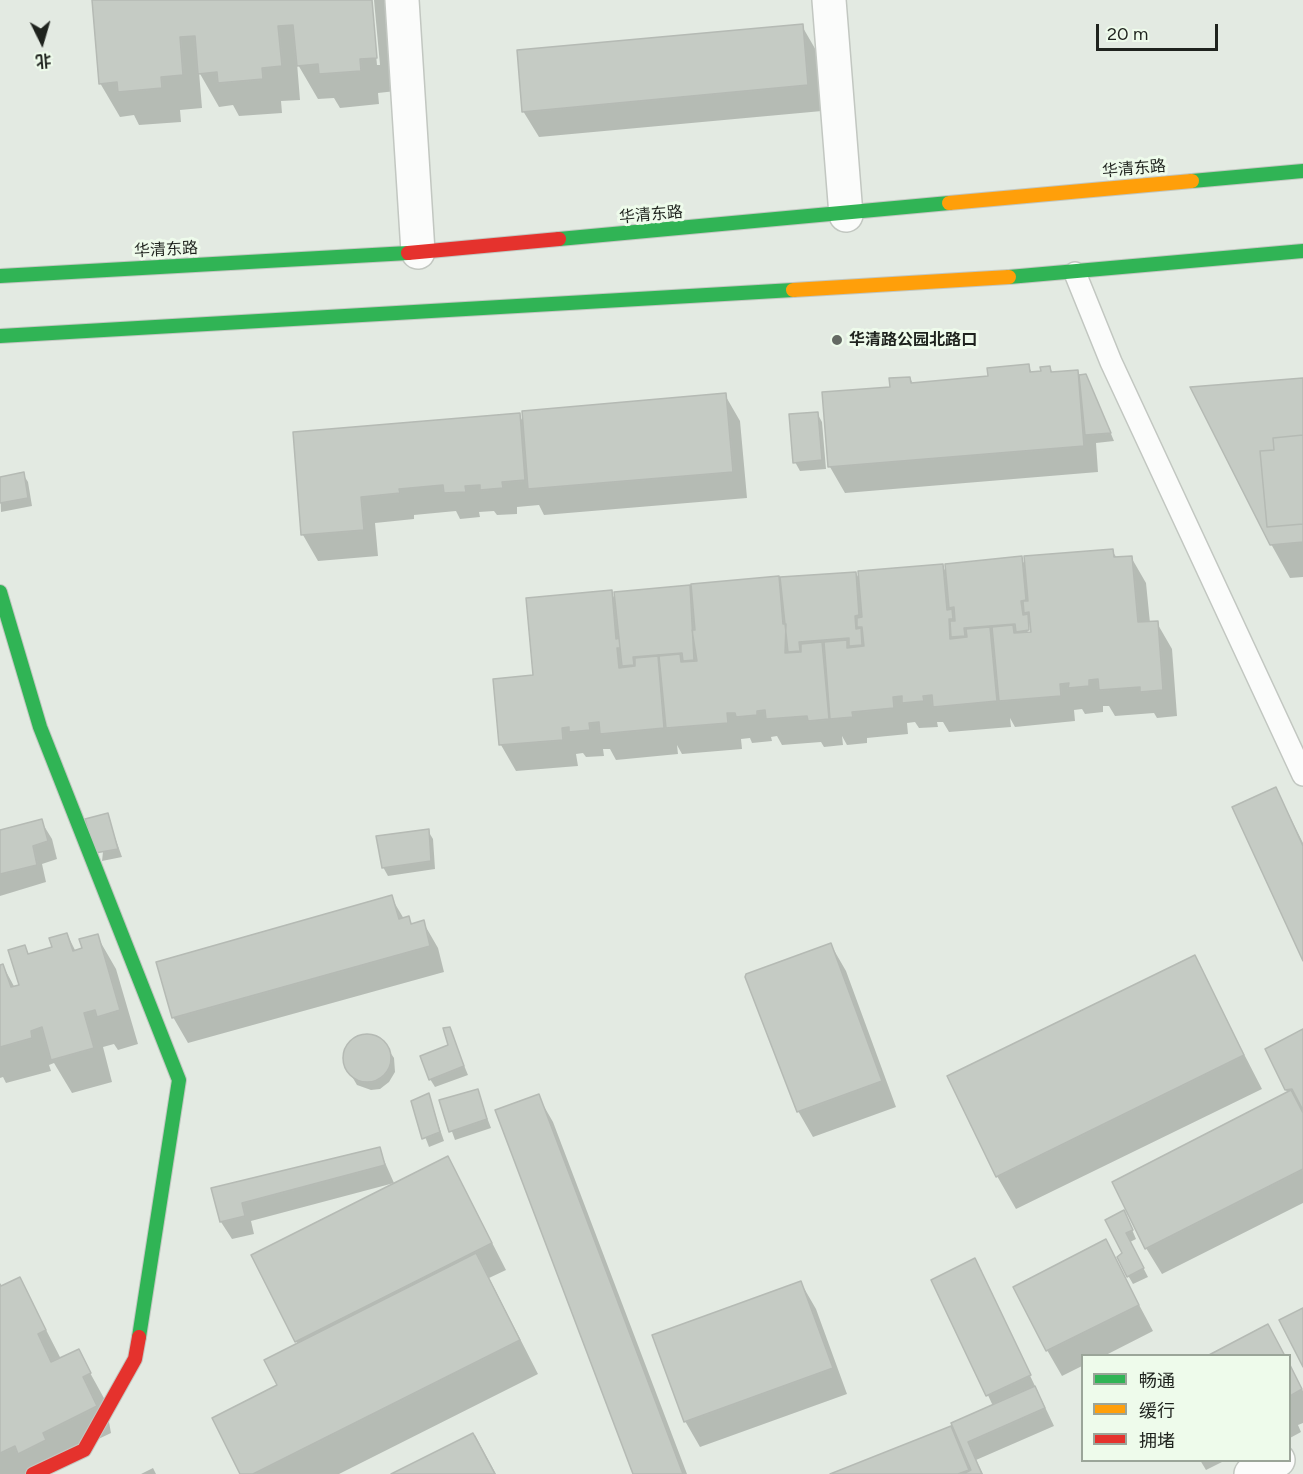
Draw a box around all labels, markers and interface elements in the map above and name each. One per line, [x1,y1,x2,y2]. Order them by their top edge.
north arrow [12,12,72,72]
scale bar [1099,12,1220,50]
text: 20 m [1107,23,1148,45]
text: 北 [35,50,52,71]
street label: 华清东路 [1101,157,1167,181]
street label: 华清东路 [618,203,684,227]
street label: 华清东路 [134,239,198,261]
place label: 华清路公园北路口 [849,330,977,350]
marker: 华清路公园北路口 [830,333,844,347]
legend [1081,1354,1291,1462]
text: 畅通 [1139,1370,1175,1392]
text: 缓行 [1139,1400,1175,1422]
text: 拥堵 [1139,1430,1175,1452]

